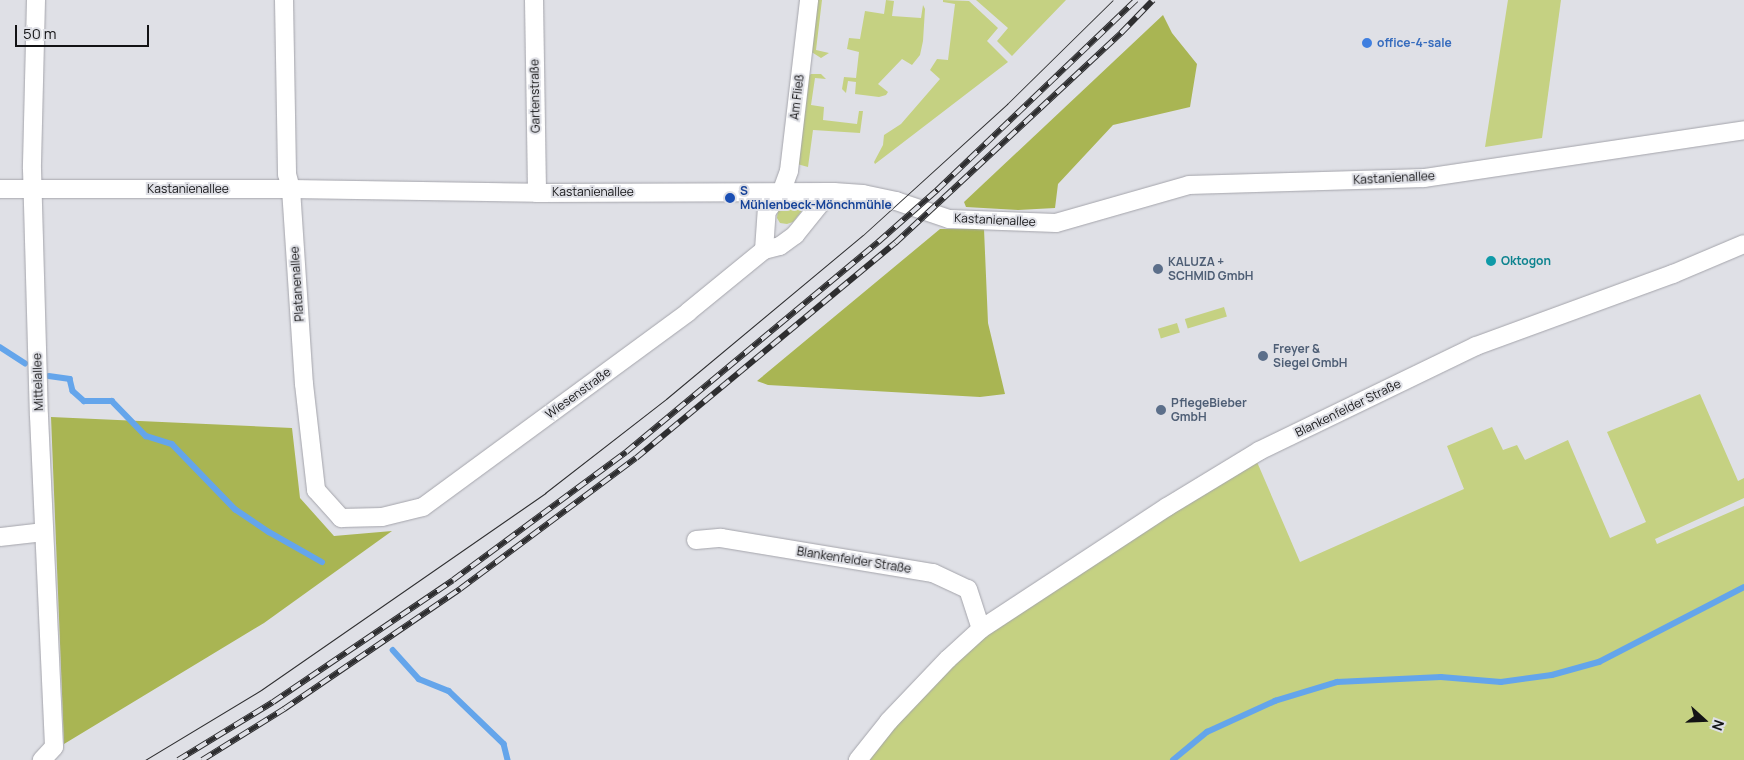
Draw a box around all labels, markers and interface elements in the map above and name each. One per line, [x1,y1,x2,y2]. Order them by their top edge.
scale bar [18,15,151,47]
text: 50 m [23,23,57,44]
place label: office-4-sale [1377,36,1452,50]
marker: office-4-sale [1361,37,1373,49]
street label: Gartenstraße [527,59,543,133]
street label: Am Fließ [787,73,807,121]
street label: Kastanienallee [1353,169,1435,187]
street label: Kastanienallee [147,182,229,196]
place label: S Mühlenbeck-Mönchmühle [740,184,892,212]
street label: Kastanienallee [552,185,634,199]
marker: S Mühlenbeck-Mönchmühle [724,192,736,204]
street label: Kastanienallee [954,211,1036,229]
street label: Platanenallee [287,246,307,322]
place label: Oktogon [1501,254,1551,268]
place label: KALUZA + SCHMID GmbH [1168,255,1253,283]
marker: Oktogon [1485,255,1497,267]
marker: KALUZA + SCHMID GmbH [1152,263,1164,275]
place label: Freyer & Siegel GmbH [1273,342,1347,370]
marker: Freyer & Siegel GmbH [1257,350,1269,362]
street label: Mittelallee [30,353,46,411]
street label: Wiesenstraße [543,365,613,421]
street label: Blankenfelder Straße [1293,376,1403,440]
place label: PflegeBieber GmbH [1171,396,1247,424]
marker: PflegeBieber GmbH [1155,404,1167,416]
street label: Blankenfelder Straße [796,544,912,576]
north arrow [1679,695,1729,745]
text: N [1708,717,1729,733]

